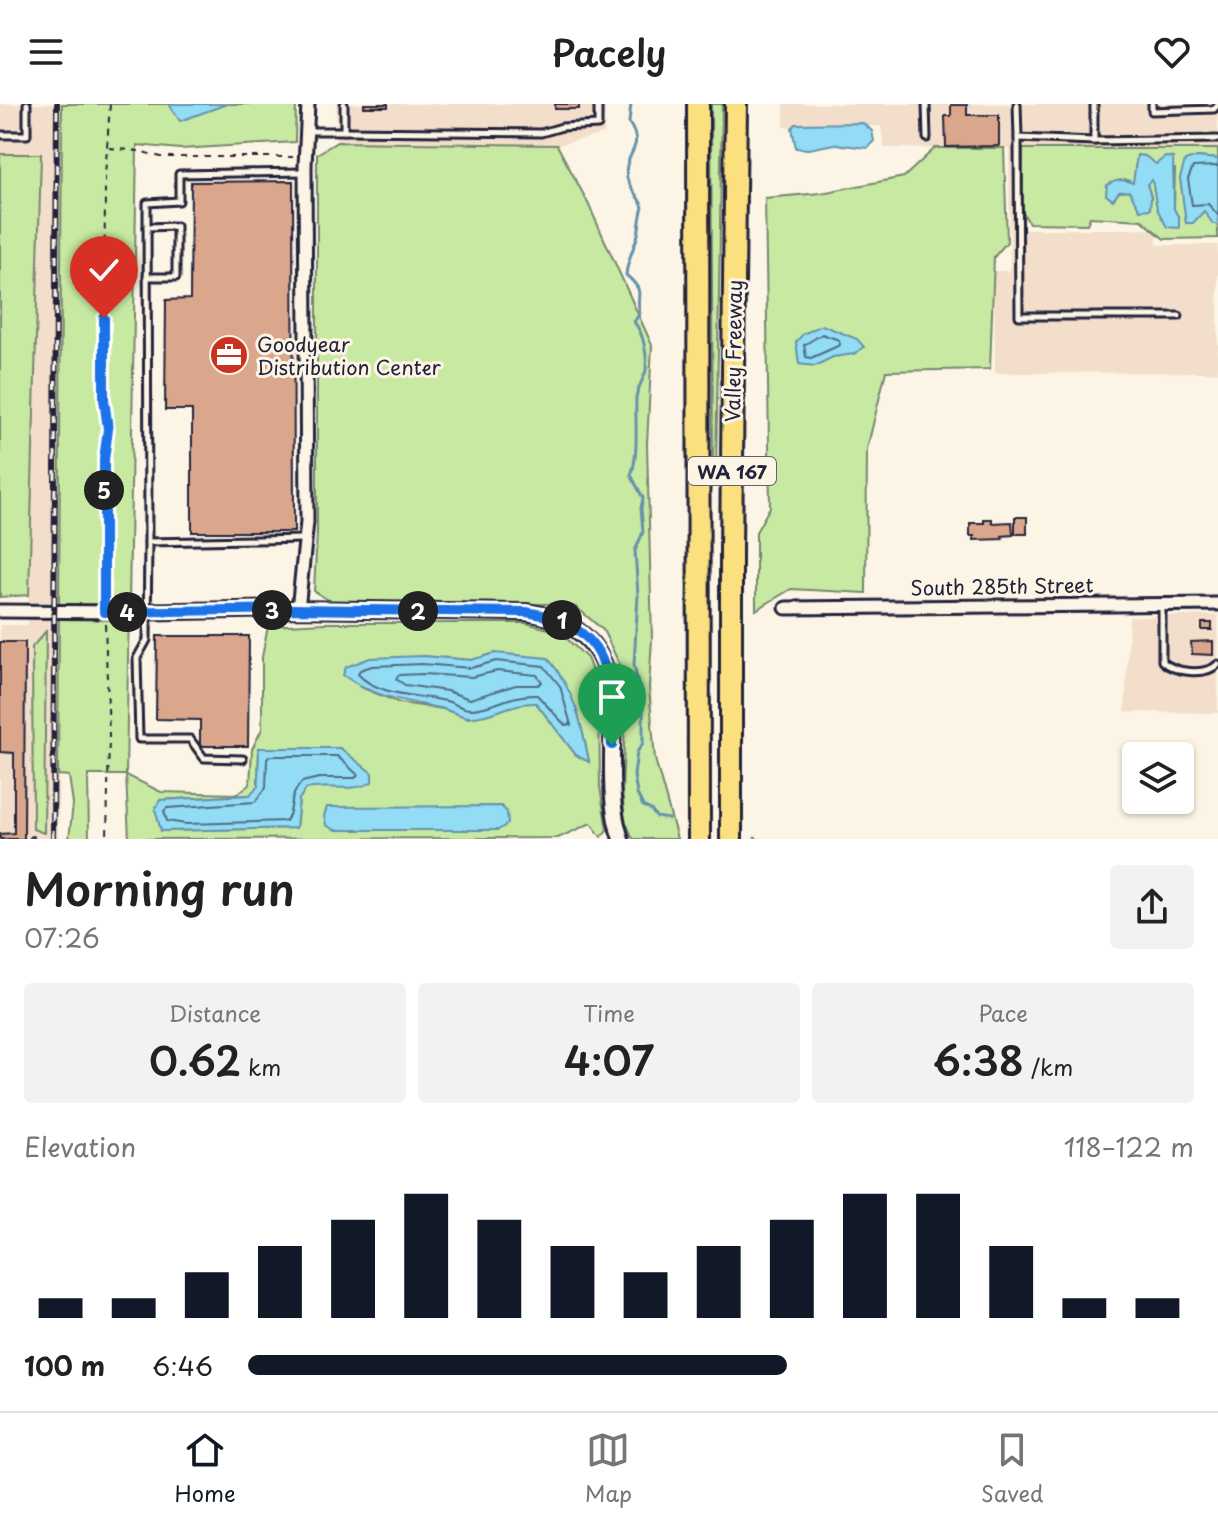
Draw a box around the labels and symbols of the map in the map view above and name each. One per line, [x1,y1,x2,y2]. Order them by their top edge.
pin [70,236,138,318]
street label: Valley Freeway [717,280,749,422]
place label: Goodyear Distribution Center [257,329,442,382]
office icon: Goodyear Distribution Center [208,334,250,376]
road number: WA 167 [688,457,776,485]
pin: 5 [84,470,124,510]
street label: South 285th Street [910,569,1094,603]
pin: 3 [252,590,292,630]
pin: 2 [398,591,438,631]
pin: 4 [107,592,147,632]
pin: 1 [542,600,582,640]
pin [578,663,646,745]

